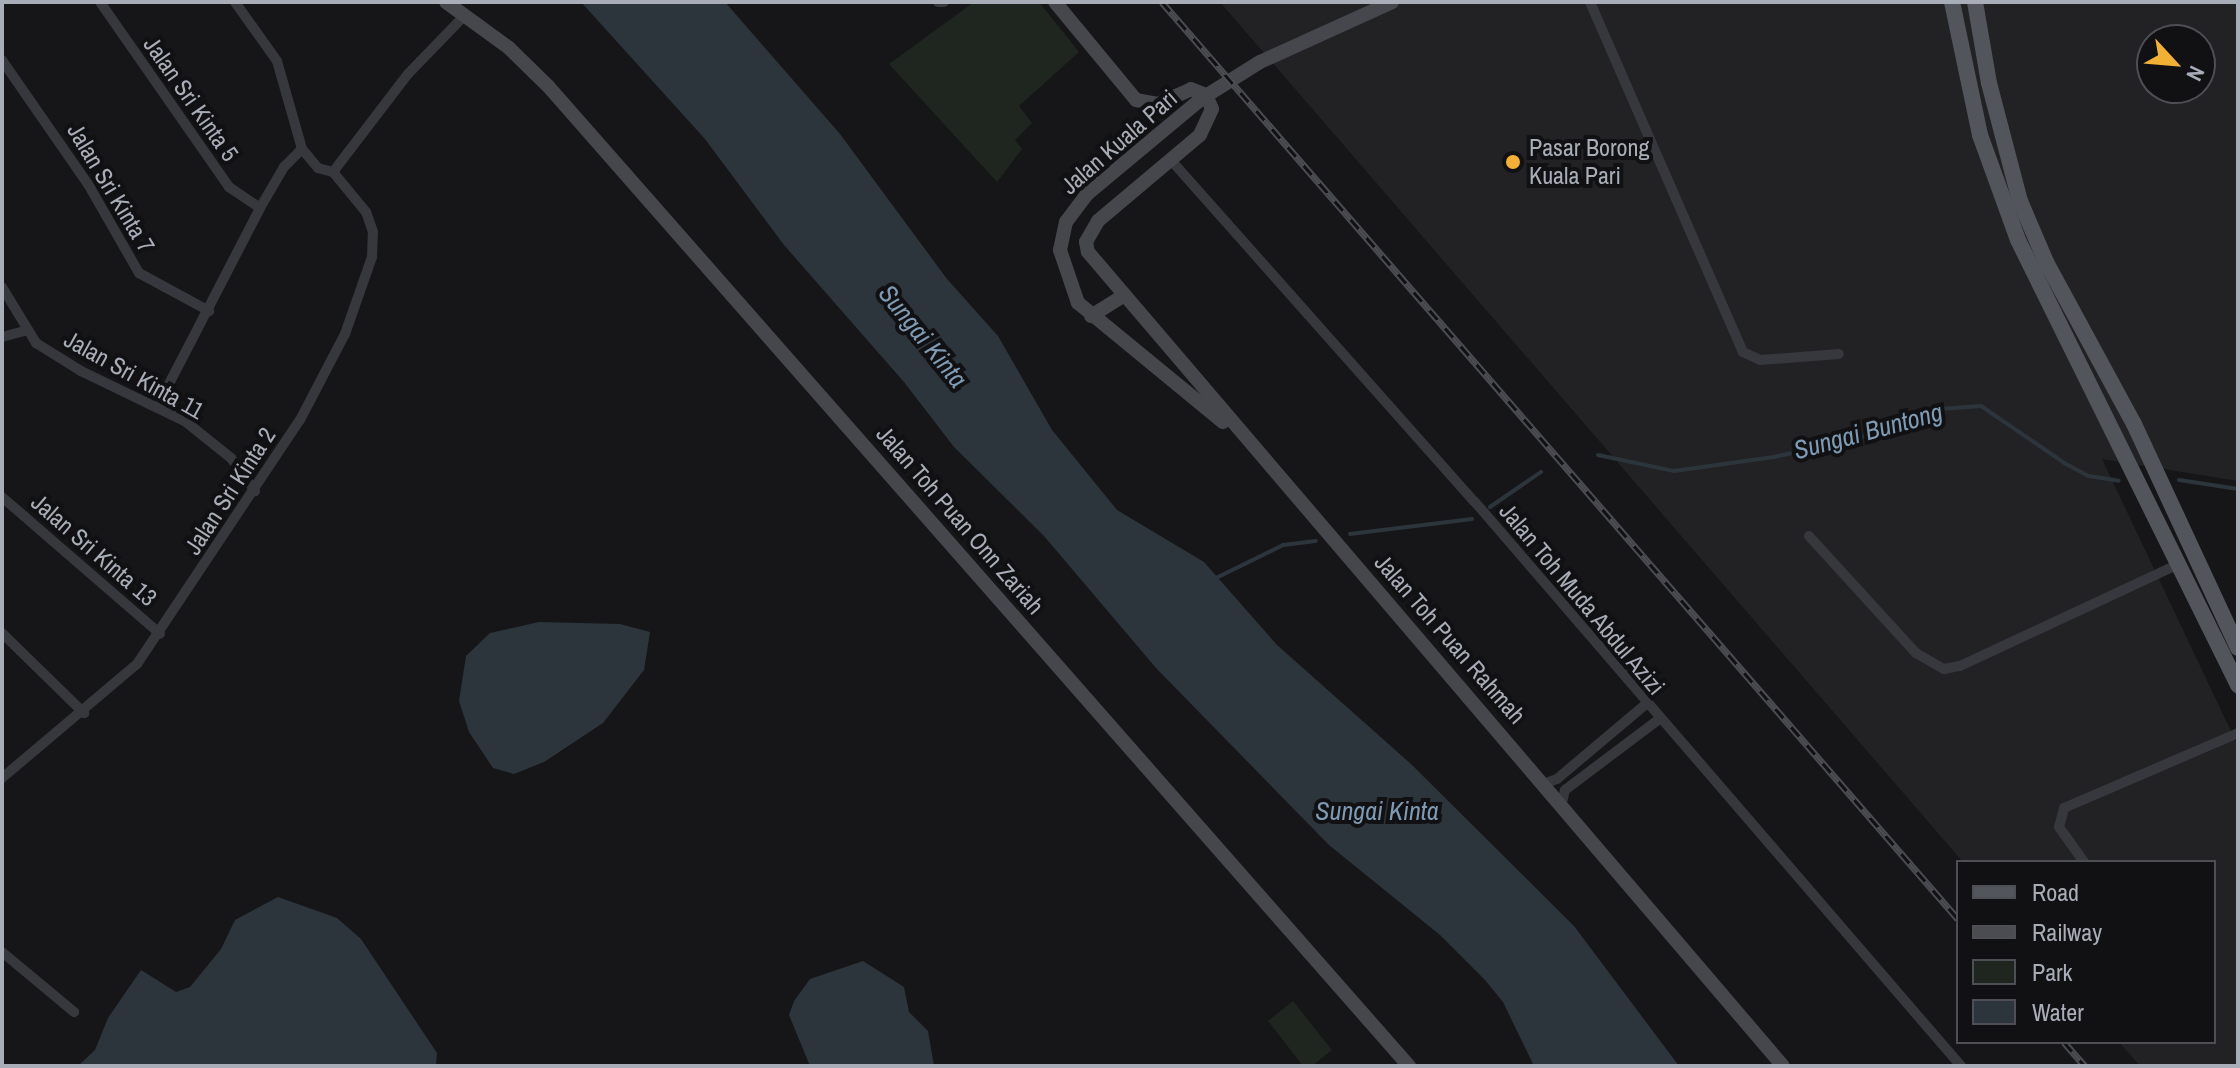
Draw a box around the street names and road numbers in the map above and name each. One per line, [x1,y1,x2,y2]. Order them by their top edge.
street label: Jalan Sri Kinta 5 [137,31,245,167]
street label: Jalan Kuala Pari [1055,84,1183,200]
street label: Jalan Sri Kinta 7 [61,118,161,258]
street label: Jalan Sri Kinta 11 [59,325,209,425]
street label: Jalan Toh Puan Onn Zariah [870,420,1050,620]
street label: Jalan Sri Kinta 2 [178,422,282,560]
street label: Jalan Sri Kinta 13 [26,488,162,612]
street label: Jalan Toh Muda Abdul Azizi [1493,496,1671,702]
street label: Jalan Toh Puan Rahmah [1368,548,1532,730]

